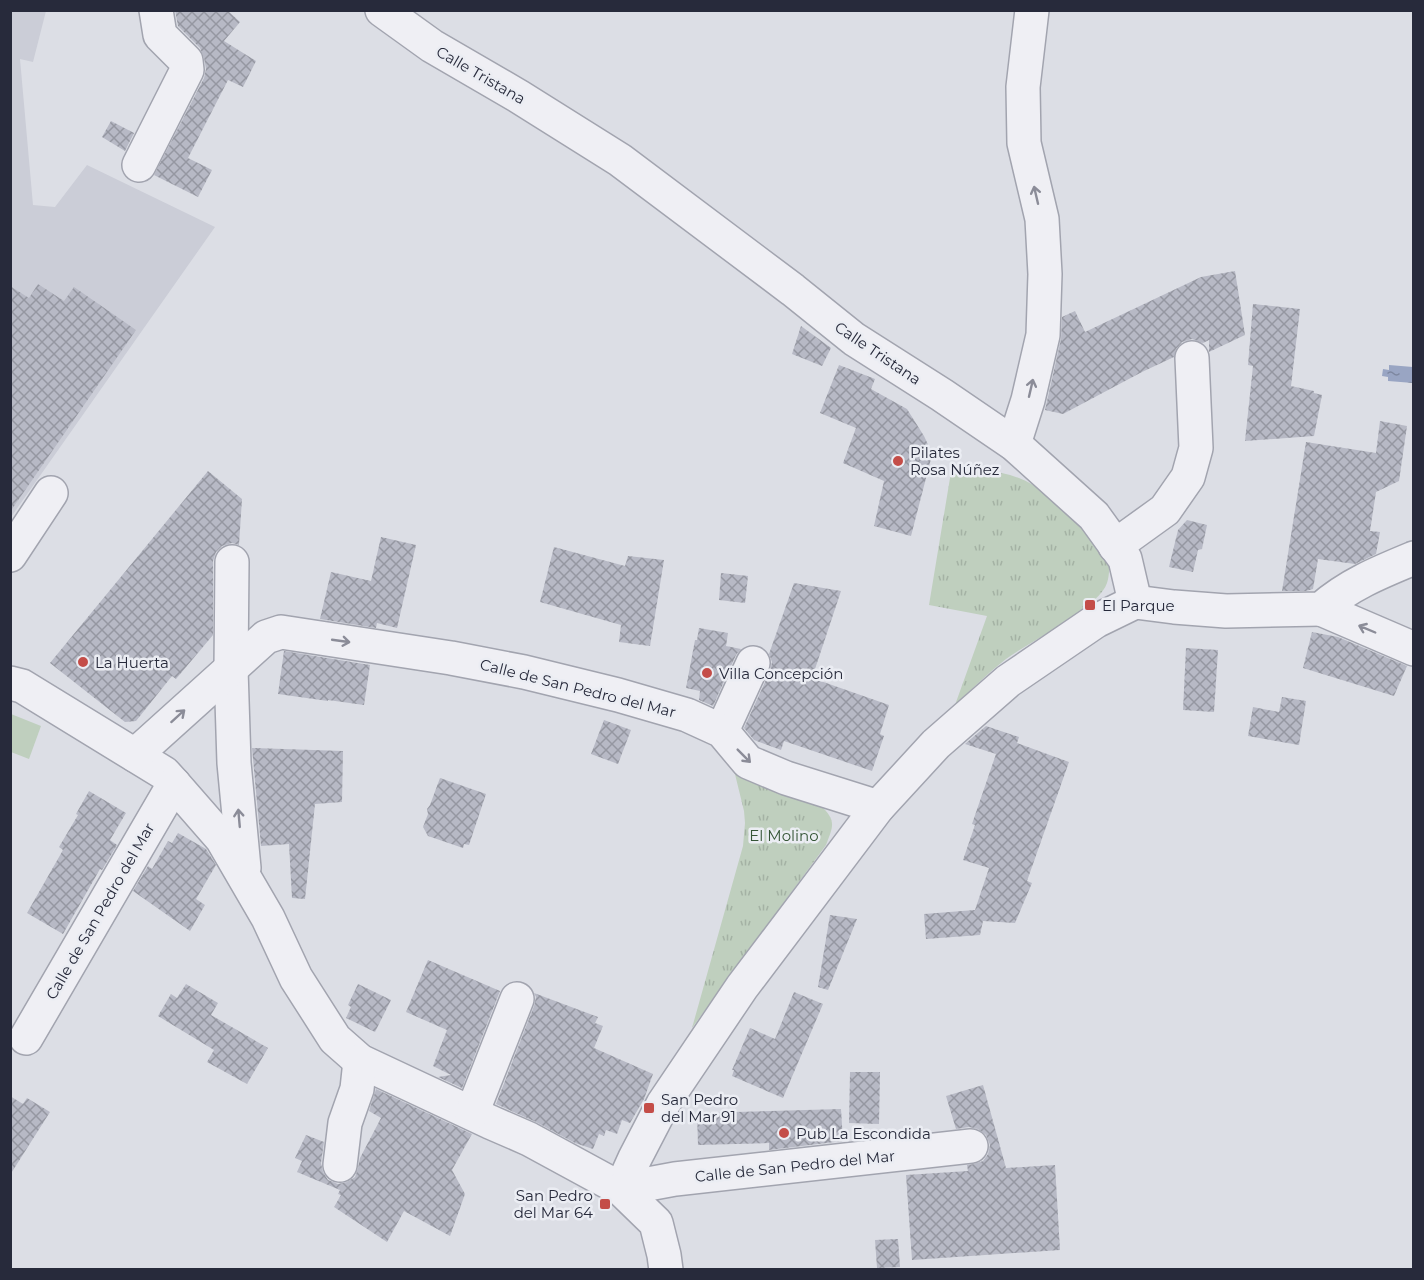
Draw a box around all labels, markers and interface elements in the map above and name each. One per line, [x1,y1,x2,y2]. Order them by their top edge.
street label: Calle Tristana [433,42,529,108]
one-way arrow [1029,186,1041,205]
street label: Calle Tristana [831,317,925,389]
one-way arrow [1026,379,1037,398]
place label: Pilates Rosa Núñez [910,443,1000,479]
marker: Pilates Rosa Núñez [891,454,905,468]
place label: El Parque [1102,596,1175,615]
marker: El Parque [1083,598,1097,612]
one-way arrow [1358,623,1377,634]
one-way arrow [331,636,351,647]
place label: La Huerta [95,653,169,672]
street label: Calle de San Pedro del Mar [478,654,678,722]
marker: La Huerta [76,655,90,669]
place label: Villa Concepción [719,664,843,683]
marker: Villa Concepción [700,666,714,680]
one-way arrow [170,709,185,723]
one-way arrow [737,749,752,763]
one-way arrow [233,808,244,828]
street label: Calle de San Pedro del Mar [41,819,159,1003]
park label: El Molino [749,826,819,845]
place label: San Pedro del Mar 91 [661,1090,738,1126]
marker: San Pedro del Mar 91 [642,1101,656,1115]
place label: Pub La Escondida [796,1124,931,1143]
marker: Pub La Escondida [777,1126,791,1140]
street label: Calle de San Pedro del Mar [694,1146,896,1186]
place label: San Pedro del Mar 64 [514,1186,593,1222]
marker: San Pedro del Mar 64 [598,1197,612,1211]

